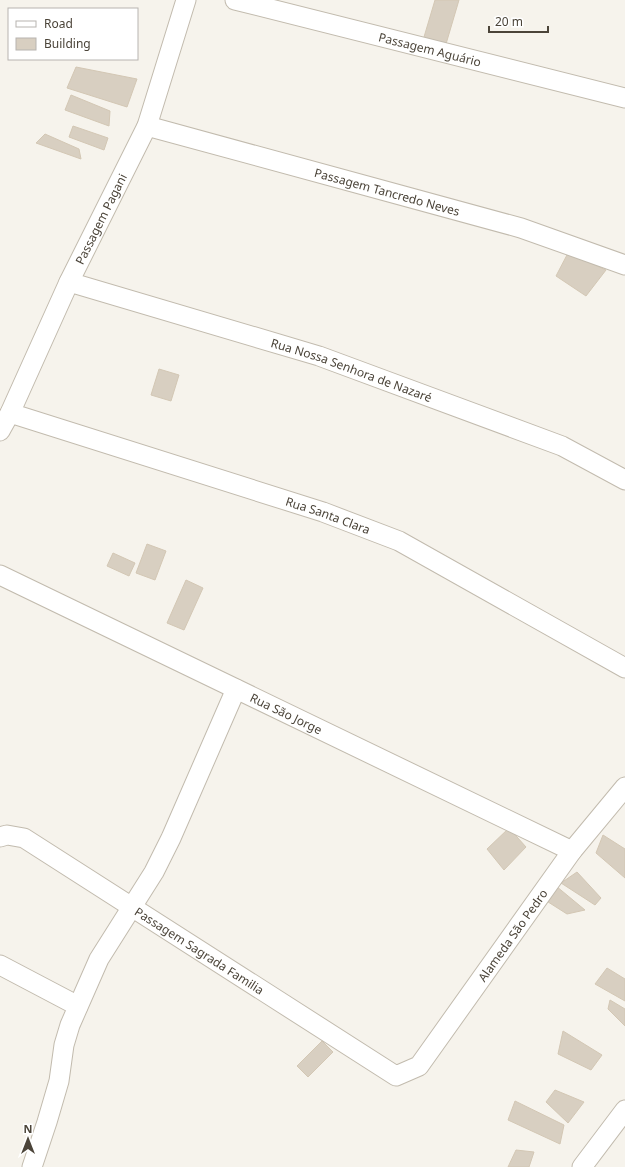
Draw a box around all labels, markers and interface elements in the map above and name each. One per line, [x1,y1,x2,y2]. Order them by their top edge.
legend [8,8,138,60]
scale bar [489,8,548,34]
text: 20 m [495,13,523,30]
text: Road [44,15,73,32]
street label: Passagem Aguário [377,28,483,70]
text: Building [44,35,91,52]
street label: Passagem Tancredo Neves [313,164,462,220]
street label: Passagem Pagani [71,170,130,267]
street label: Rua Nossa Senhora de Nazaré [269,334,435,406]
street label: Rua Santa Clara [284,492,373,538]
street label: Rua São Jorge [248,689,325,738]
street label: Alameda São Pedro [473,885,551,985]
street label: Passagem Sagrada Familia [132,903,268,998]
north arrow [8,1119,48,1159]
text: N [24,1121,32,1136]

